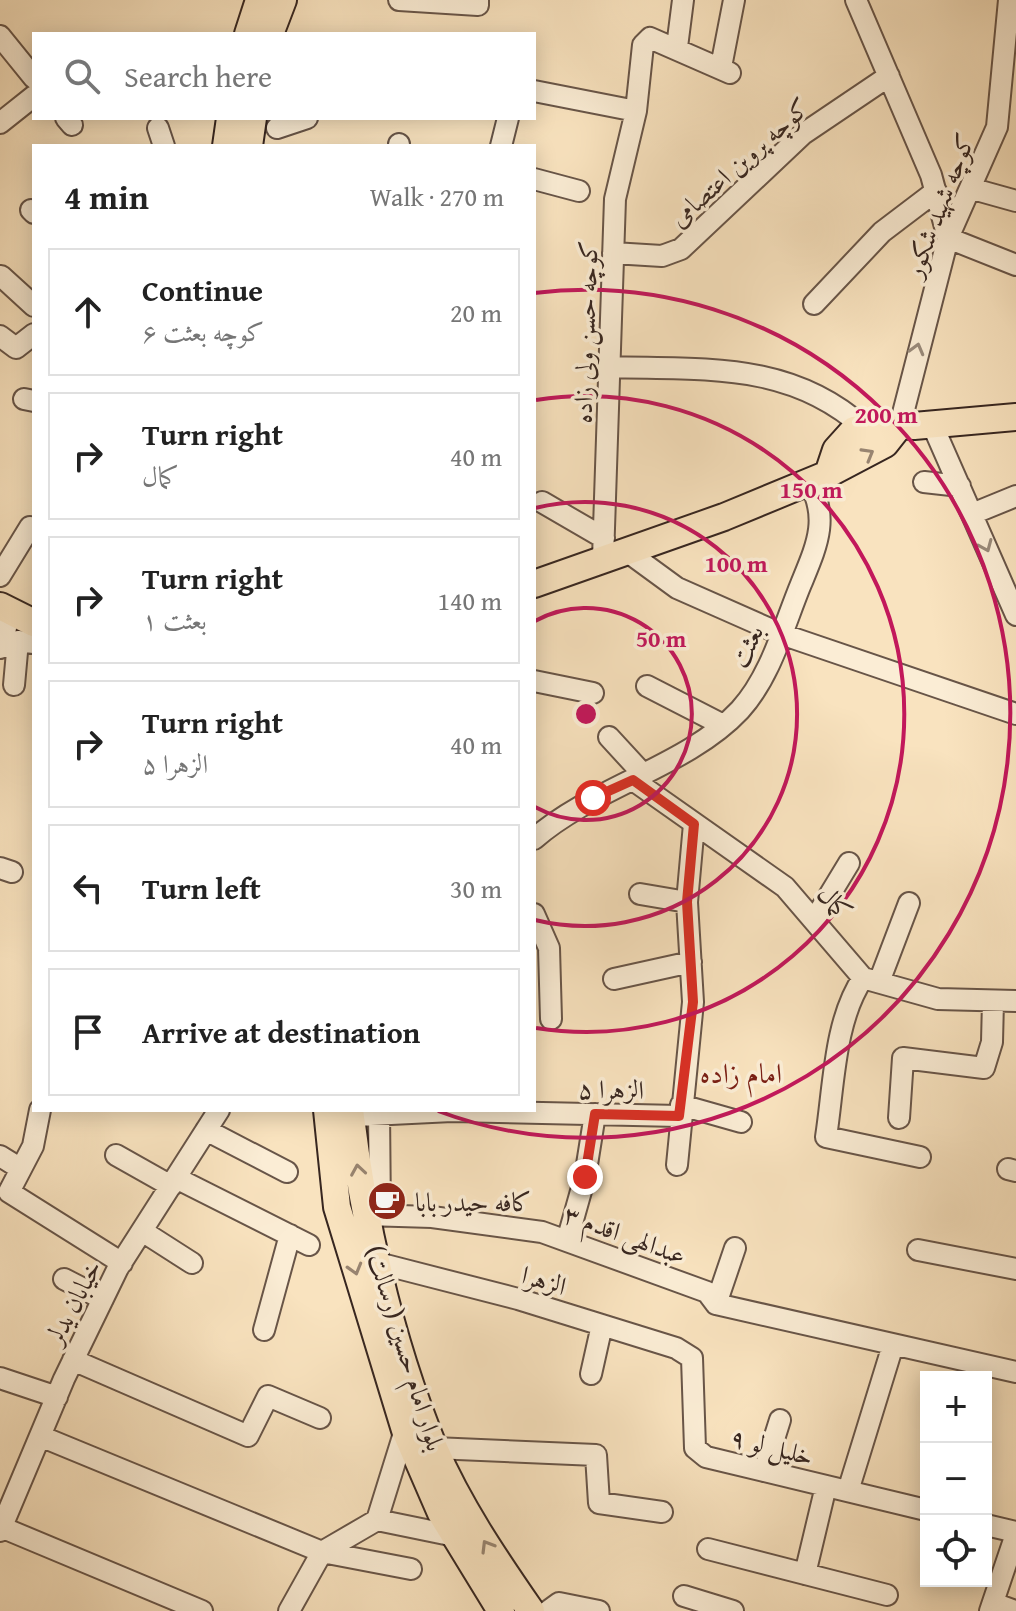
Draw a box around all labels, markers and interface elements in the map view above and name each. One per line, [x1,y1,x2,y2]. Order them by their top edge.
search box [32,32,536,120]
icon: search [60,54,104,98]
text: Search here [124,54,272,98]
street label: کوچه پروین اعتصامی [660,88,818,236]
street label: کوچه شهید شکور [892,127,984,286]
text: 4 min [64,172,149,221]
text: Walk · 270 m [370,177,504,216]
street label: کوچه حسن ولی زاده [562,240,608,424]
text: Continue [142,268,263,312]
icon: ahead [66,290,110,334]
text: 20 m [450,293,502,332]
text: کوچه بعثت ۶ [142,312,264,351]
one-way arrow [907,342,924,356]
text: 200 m [854,397,918,432]
text: Turn right [142,412,283,456]
icon: right [66,434,110,478]
text: 40 m [450,437,502,476]
one-way arrow [859,448,873,464]
text: کمال [142,456,178,495]
text: 150 m [779,472,843,507]
one-way arrow [977,538,993,552]
text: 100 m [704,546,768,581]
text: Turn right [142,556,283,600]
icon: right [66,578,110,622]
text: 140 m [437,581,502,620]
text: بعثت ۱ [142,600,207,639]
street label: بعثت [719,618,773,674]
text: 50 m [636,621,687,656]
text: Turn right [142,700,283,744]
centre of rings [572,700,600,728]
icon: right [66,722,110,766]
text: 40 m [450,725,502,764]
text: الزهرا ۵ [142,744,208,783]
route start [575,780,611,816]
icon: left [66,866,110,910]
text: Turn left [142,866,261,910]
text: 30 m [450,869,502,908]
street label: کمال [808,875,862,929]
icon: arrive [66,1010,110,1054]
text: Arrive at destination [142,1010,420,1054]
district label: امام زاده [700,1052,782,1098]
street label: الزهرا ۵ [578,1069,644,1109]
route end [567,1159,603,1195]
one-way arrow [350,1164,367,1177]
cafe icon: کافه حیدر بابا [366,1180,408,1222]
place label: کافه حیدر بابا [415,1182,532,1221]
street label: عبدالهی اقدم ۳ [557,1194,692,1278]
street label: بلوار امام حسین (رسالت) [352,1240,456,1457]
street label: خیابان یدلر [34,1253,111,1354]
street label: الزهرا [517,1255,571,1305]
one-way arrow [346,1261,362,1275]
map controls [920,1371,992,1587]
button: + [920,1371,992,1443]
street label: خلیل لو ۹ [726,1417,818,1475]
button: − [920,1443,992,1515]
button: locate [920,1515,992,1587]
one-way arrow [482,1540,497,1555]

